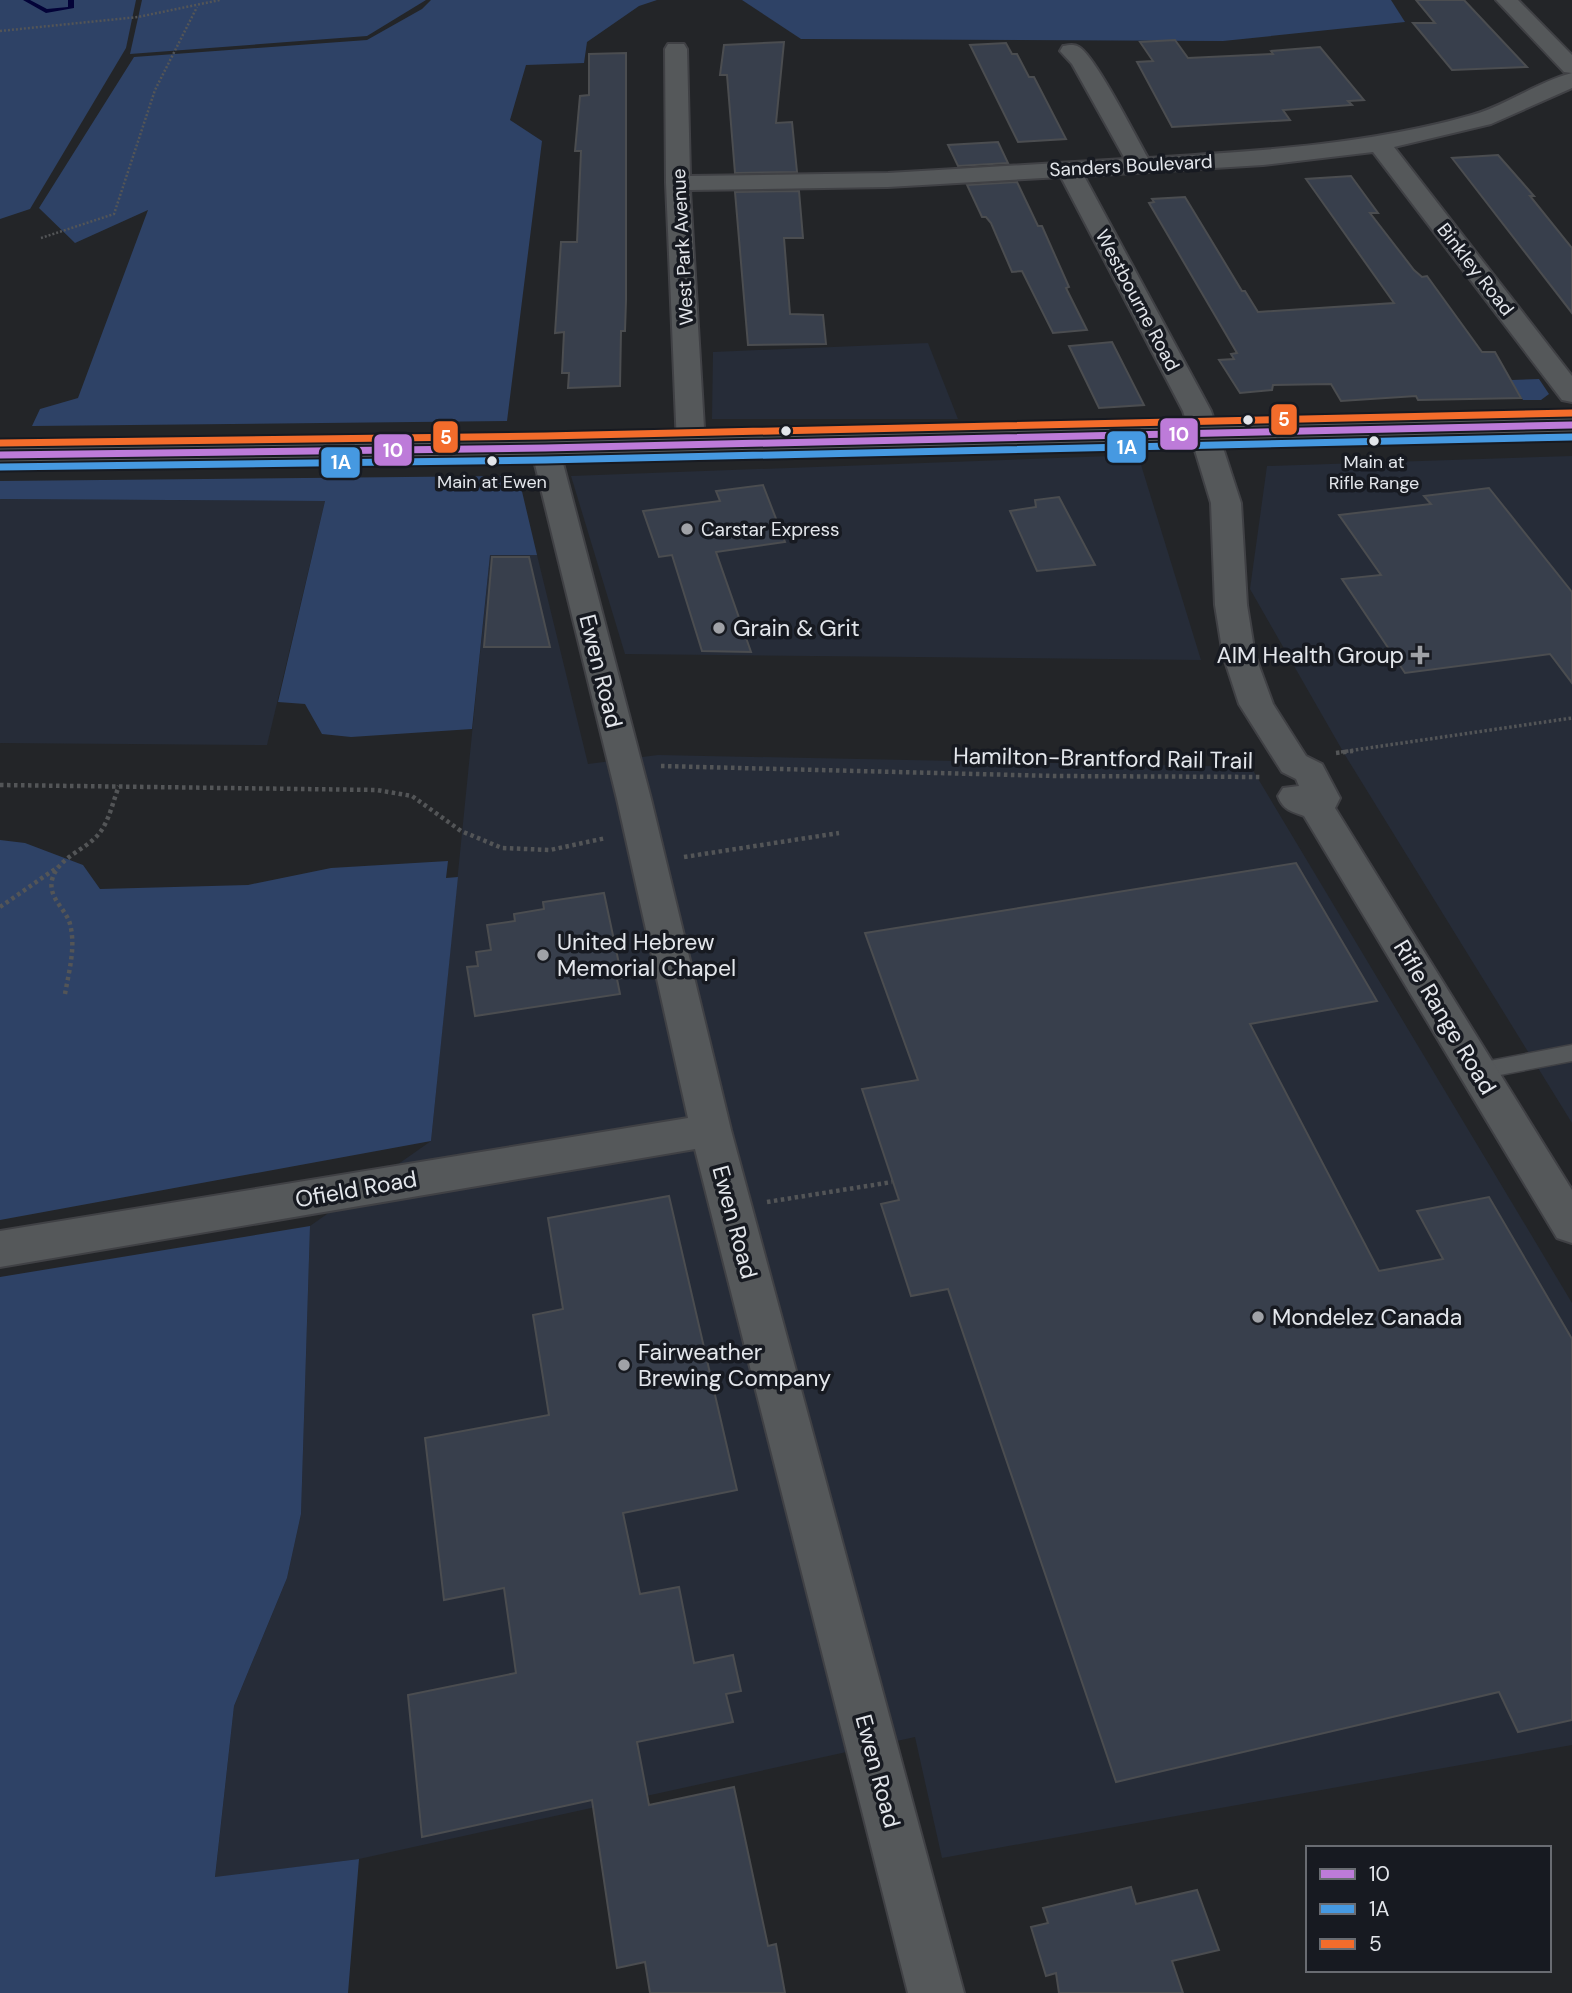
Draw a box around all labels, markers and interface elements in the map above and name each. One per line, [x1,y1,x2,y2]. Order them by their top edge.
street label: Sanders Boulevard [1049,149,1213,182]
street label: West Park Avenue [666,168,699,326]
street label: Binkley Road [1432,218,1520,321]
street label: Westbourne Road [1090,225,1185,375]
line badge: 5 [1270,403,1298,436]
text: 5 [1278,407,1290,432]
unlabelled marker [1241,413,1255,427]
line badge: 10 [1159,417,1199,451]
line badge: 5 [432,420,459,454]
text: 10 [1169,422,1189,447]
unlabelled marker [779,424,793,438]
text: 5 [440,425,452,450]
line badge: 1A [1106,430,1147,464]
line badge: 10 [373,433,413,467]
marker: Main at Rifle Range [1367,434,1381,448]
text: 1A [1117,435,1138,460]
text: 10 [383,438,403,463]
line badge: 1A [320,446,361,479]
text: 1A [331,450,352,475]
place label: Main at Rifle Range [1329,450,1419,495]
marker: Main at Ewen [485,454,499,468]
place label: Main at Ewen [437,470,547,494]
place label: Carstar Express [701,517,840,542]
marker: Carstar Express [679,521,695,537]
street label: Ewen Road [572,611,630,731]
place label: Grain & Grit [733,613,860,643]
marker: Grain & Grit [711,620,727,636]
place label: AIM Health Group [1216,640,1404,670]
marker: AIM Health Group [1410,645,1430,665]
street label: Hamilton-Brantford Rail Trail [953,740,1253,776]
place label: United Hebrew Memorial Chapel [557,927,736,983]
street label: Rifle Range Road [1387,934,1503,1100]
marker: United Hebrew Memorial Chapel [535,947,551,963]
street label: Ewen Road [705,1162,765,1282]
street label: Ofield Road [293,1164,419,1214]
place label: Mondelez Canada [1272,1302,1462,1332]
marker: Mondelez Canada [1250,1309,1266,1325]
place label: Fairweather Brewing Company [638,1337,831,1393]
marker: Fairweather Brewing Company [616,1357,632,1373]
street label: Ewen Road [848,1711,908,1831]
legend [1306,1846,1551,1972]
text: 10 [1369,1860,1390,1888]
text: 1A [1369,1895,1390,1923]
text: 5 [1369,1930,1382,1958]

